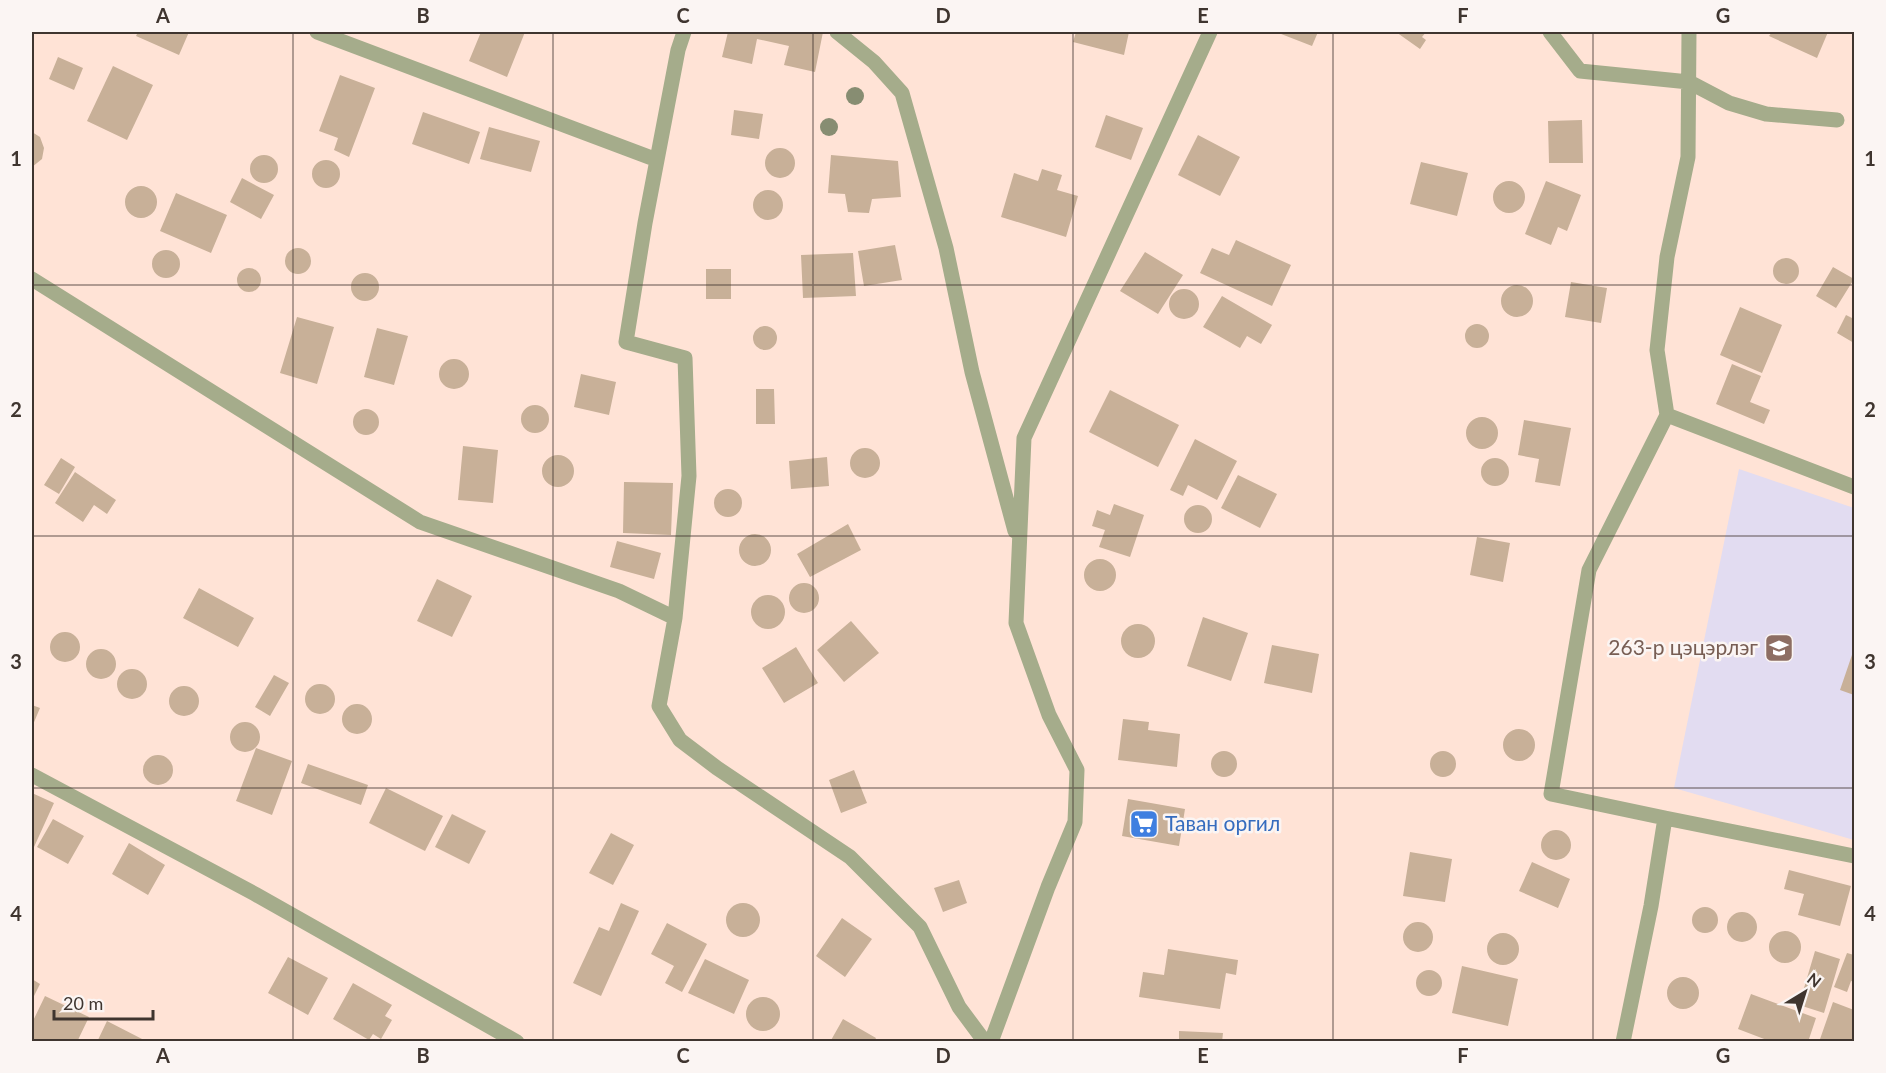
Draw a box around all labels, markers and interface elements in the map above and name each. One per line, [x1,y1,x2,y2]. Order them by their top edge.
text: A [155,3,170,27]
text: B [416,3,430,27]
text: C [676,3,690,27]
text: D [935,3,951,27]
text: E [1197,3,1209,27]
text: F [1457,3,1469,27]
text: G [1716,3,1730,27]
text: 1 [10,146,22,170]
text: 1 [1864,146,1876,170]
text: 2 [10,397,22,421]
text: 2 [1864,397,1876,421]
school or university icon: 263-р цэцэрлэг [1763,632,1795,664]
place label: 263-р цэцэрлэг [1608,634,1758,659]
text: 3 [10,649,22,673]
text: 3 [1864,649,1876,673]
supermarket icon: Таван оргил [1128,808,1160,840]
place label: Таван оргил [1165,810,1280,835]
text: 4 [10,901,22,925]
text: 4 [1864,901,1876,925]
north arrow [1775,962,1835,1022]
text: N [1804,969,1825,991]
scale bar [54,983,153,1021]
text: 20 m [63,992,103,1014]
text: A [155,1043,170,1067]
text: B [416,1043,430,1067]
text: C [676,1043,690,1067]
text: D [935,1043,951,1067]
text: E [1197,1043,1209,1067]
text: F [1457,1043,1469,1067]
text: G [1716,1043,1730,1067]

